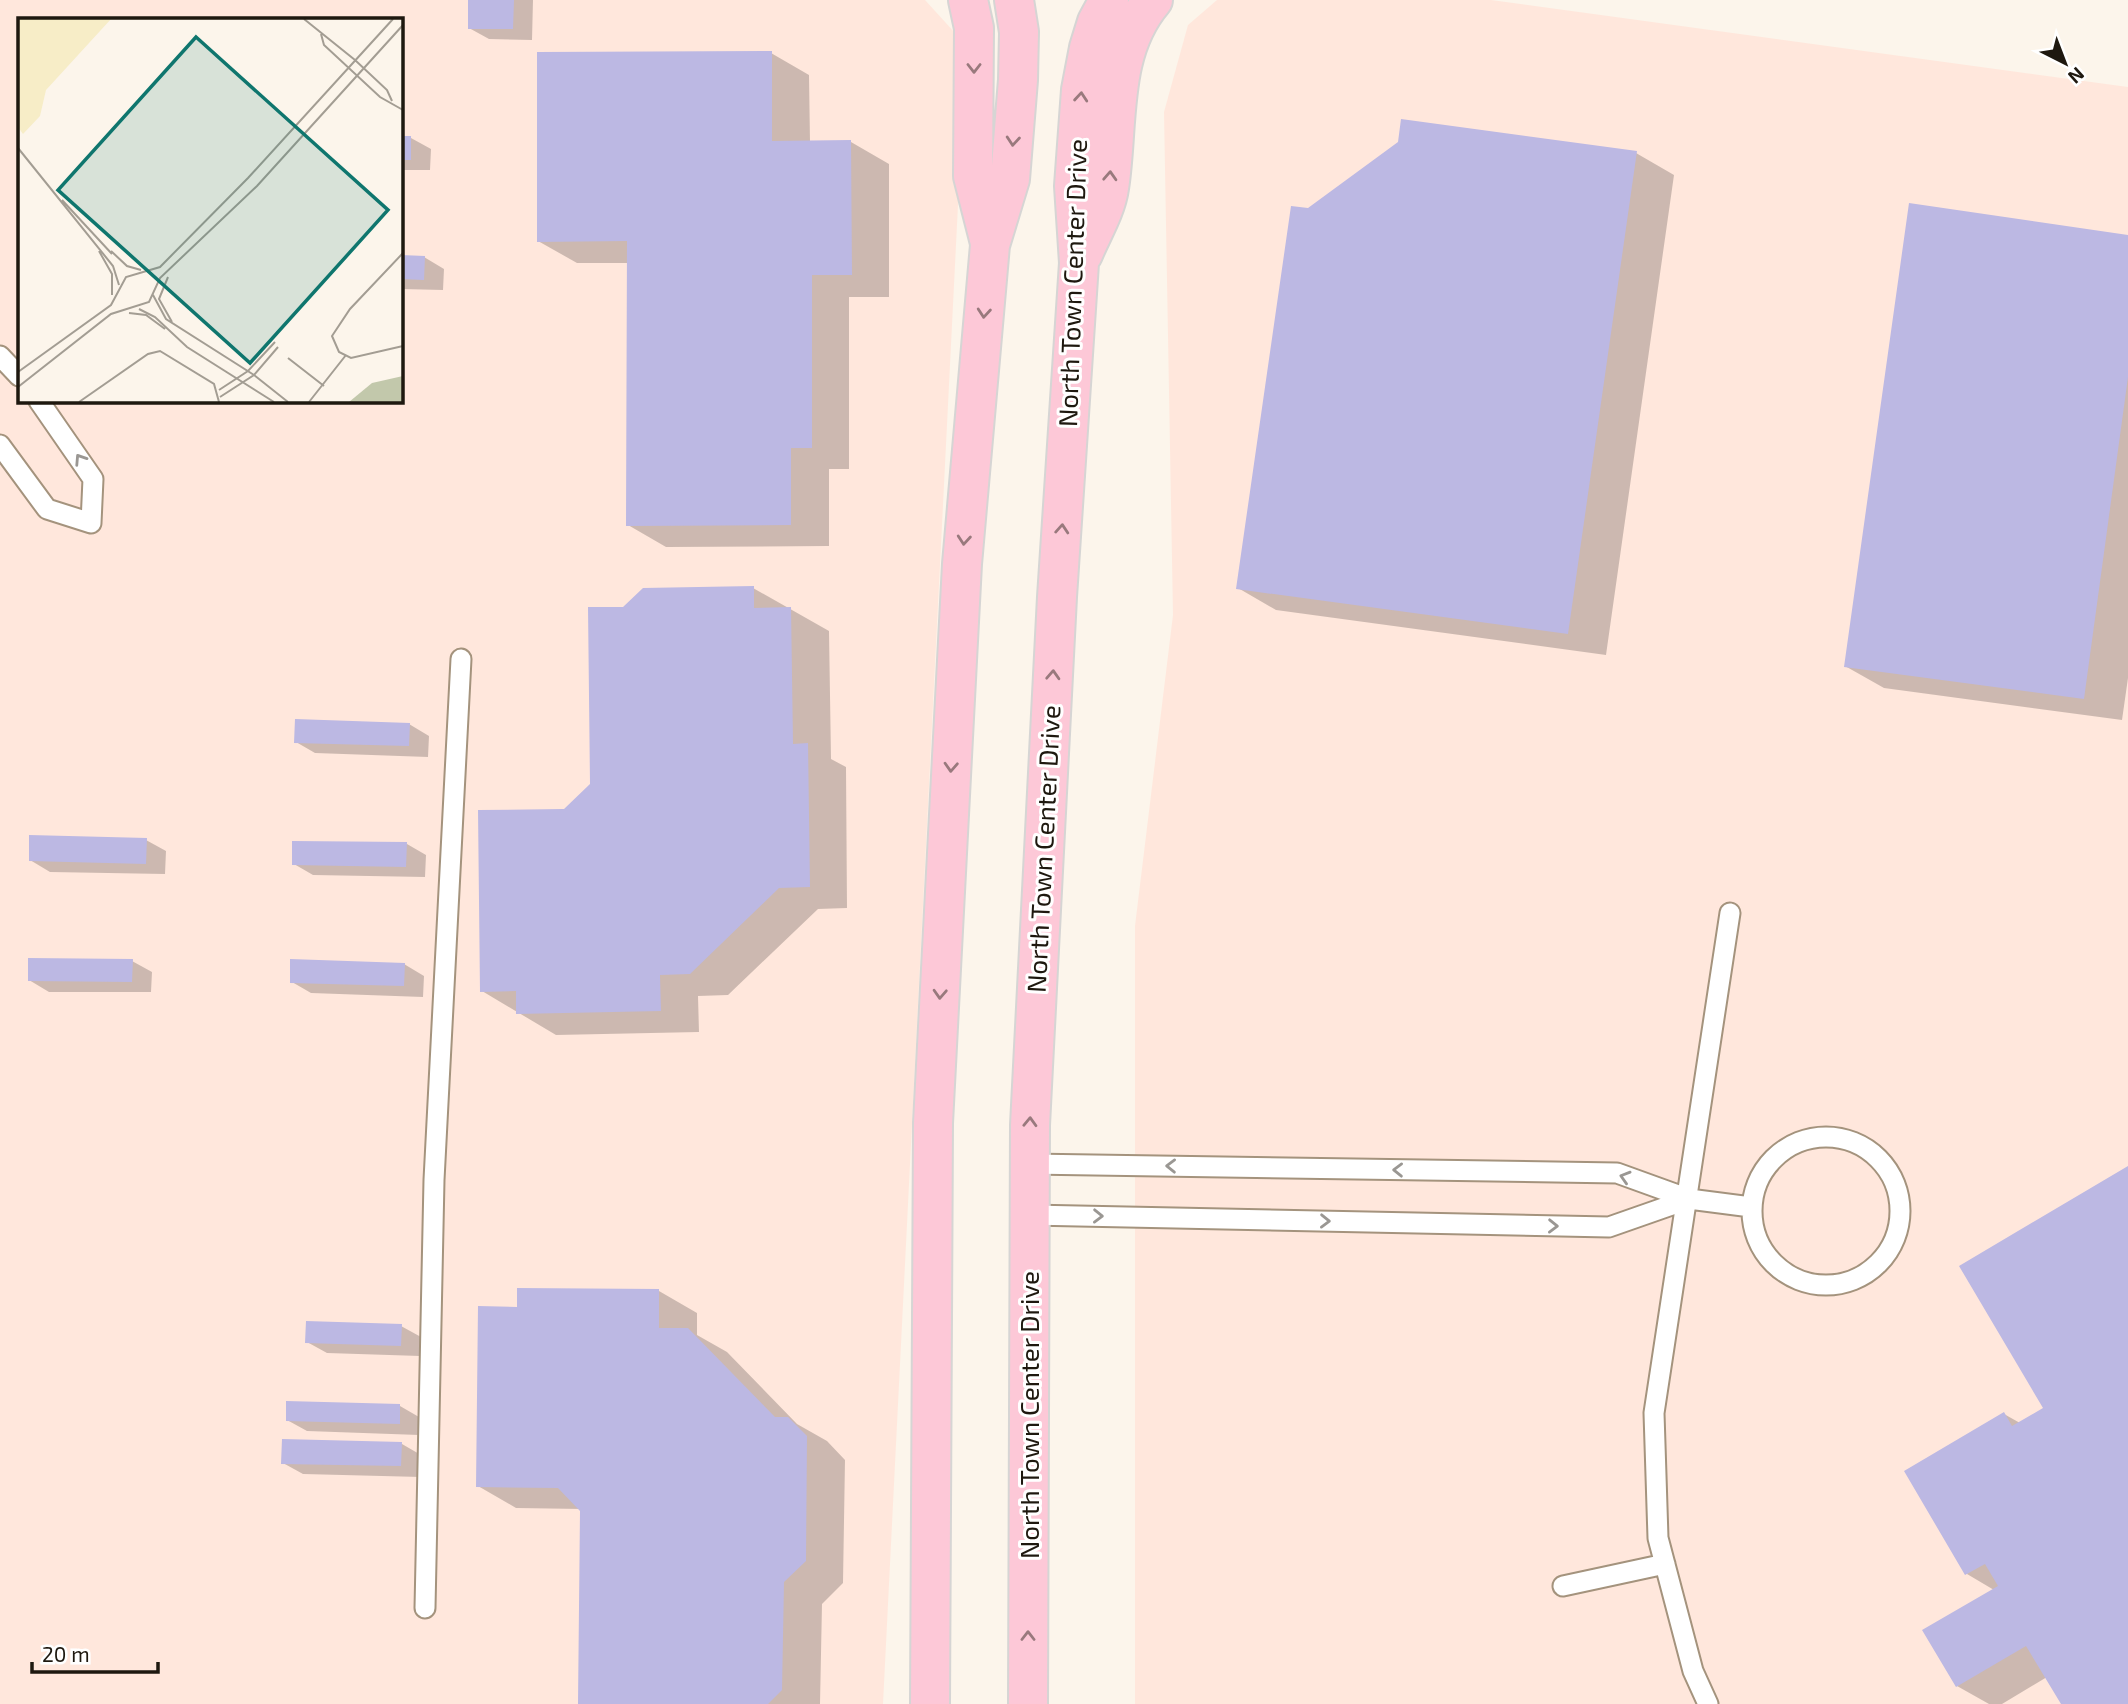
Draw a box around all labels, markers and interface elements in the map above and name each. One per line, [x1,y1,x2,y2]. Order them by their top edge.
inset map [18,18,402,402]
north arrow [2030,28,2100,98]
one-way arrow [966,63,982,74]
text: N [2064,63,2090,89]
one-way arrow [1073,91,1088,102]
one-way arrow [1006,136,1021,147]
street label: North Town Center Drive [1051,138,1092,427]
one-way arrow [1102,170,1117,181]
one-way arrow [977,308,992,319]
one-way arrow [76,454,88,467]
one-way arrow [1054,523,1069,534]
one-way arrow [957,535,972,546]
one-way arrow [1045,669,1060,680]
street label: North Town Center Drive [1019,704,1066,994]
one-way arrow [943,762,958,773]
one-way arrow [932,989,947,1000]
one-way arrow [1022,1116,1038,1127]
one-way arrow [1165,1158,1175,1174]
one-way arrow [1392,1162,1403,1178]
one-way arrow [1619,1170,1631,1185]
one-way arrow [1093,1208,1104,1224]
one-way arrow [1321,1213,1331,1229]
one-way arrow [1548,1218,1559,1234]
street label: North Town Center Drive [1013,1271,1044,1559]
scale bar [32,1630,158,1674]
one-way arrow [1021,1630,1036,1641]
text: 20 m [42,1641,90,1666]

